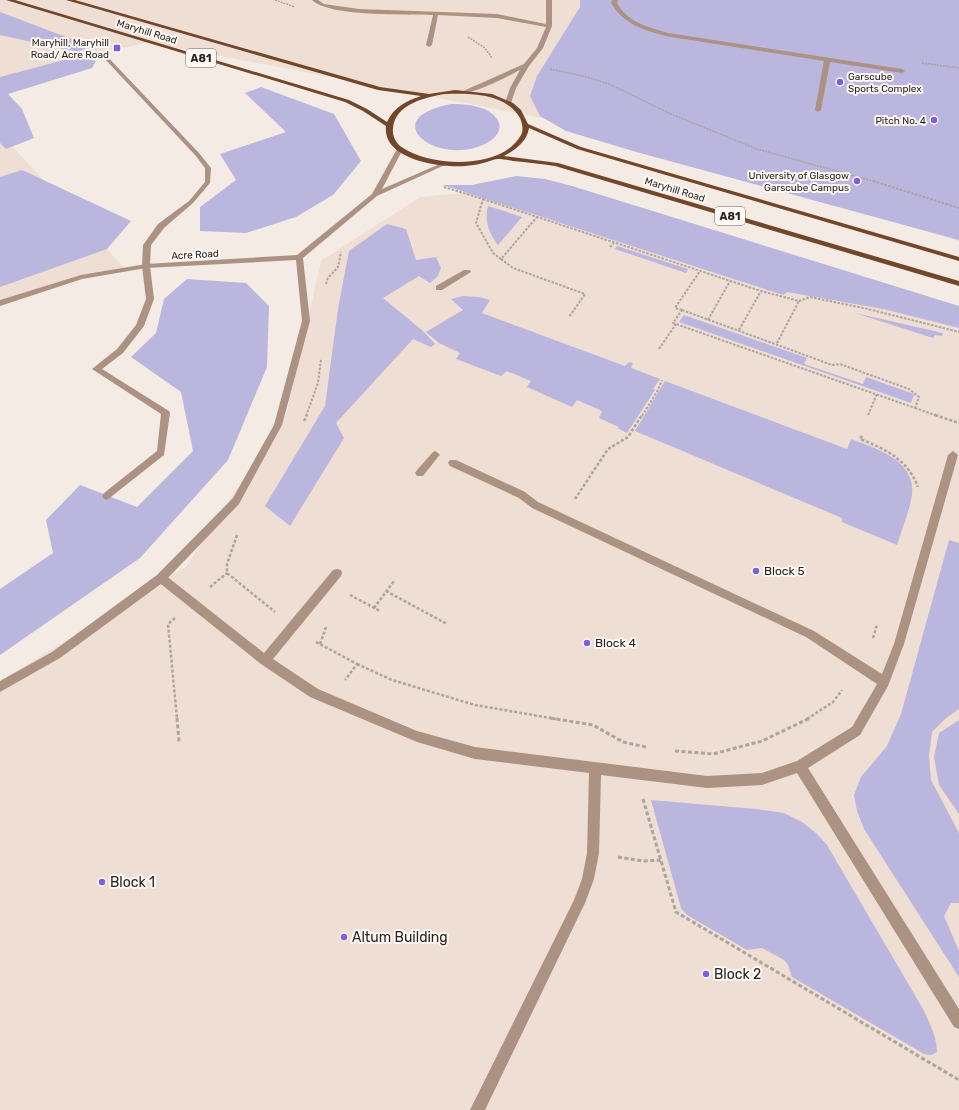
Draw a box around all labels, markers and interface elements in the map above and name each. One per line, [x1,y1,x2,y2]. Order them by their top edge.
street label: Maryhill Road [115,17,178,47]
place label: Maryhill, Maryhill Road/ Acre Road [31,37,109,61]
marker: Maryhill, Maryhill Road/ Acre Road [112,43,122,53]
road number: A81 [186,49,216,67]
place label: Garscube Sports Complex [848,71,922,95]
marker: Garscube Sports Complex [835,77,845,87]
place label: Pitch No. 4 [875,115,926,127]
marker: Pitch No. 4 [929,115,939,125]
place label: University of Glasgow Garscube Campus [748,170,849,194]
street label: Maryhill Road [643,175,706,205]
marker: University of Glasgow Garscube Campus [852,176,862,186]
road number: A81 [715,207,745,225]
street label: Acre Road [171,248,219,262]
place label: Block 5 [764,564,805,578]
marker: Block 5 [751,566,761,576]
place label: Block 4 [595,636,636,650]
marker: Block 4 [582,638,592,648]
place label: Block 1 [110,874,155,891]
marker: Block 1 [97,877,107,887]
place label: Altum Building [352,929,448,946]
marker: Altum Building [339,932,349,942]
place label: Block 2 [714,966,761,983]
marker: Block 2 [701,969,711,979]

